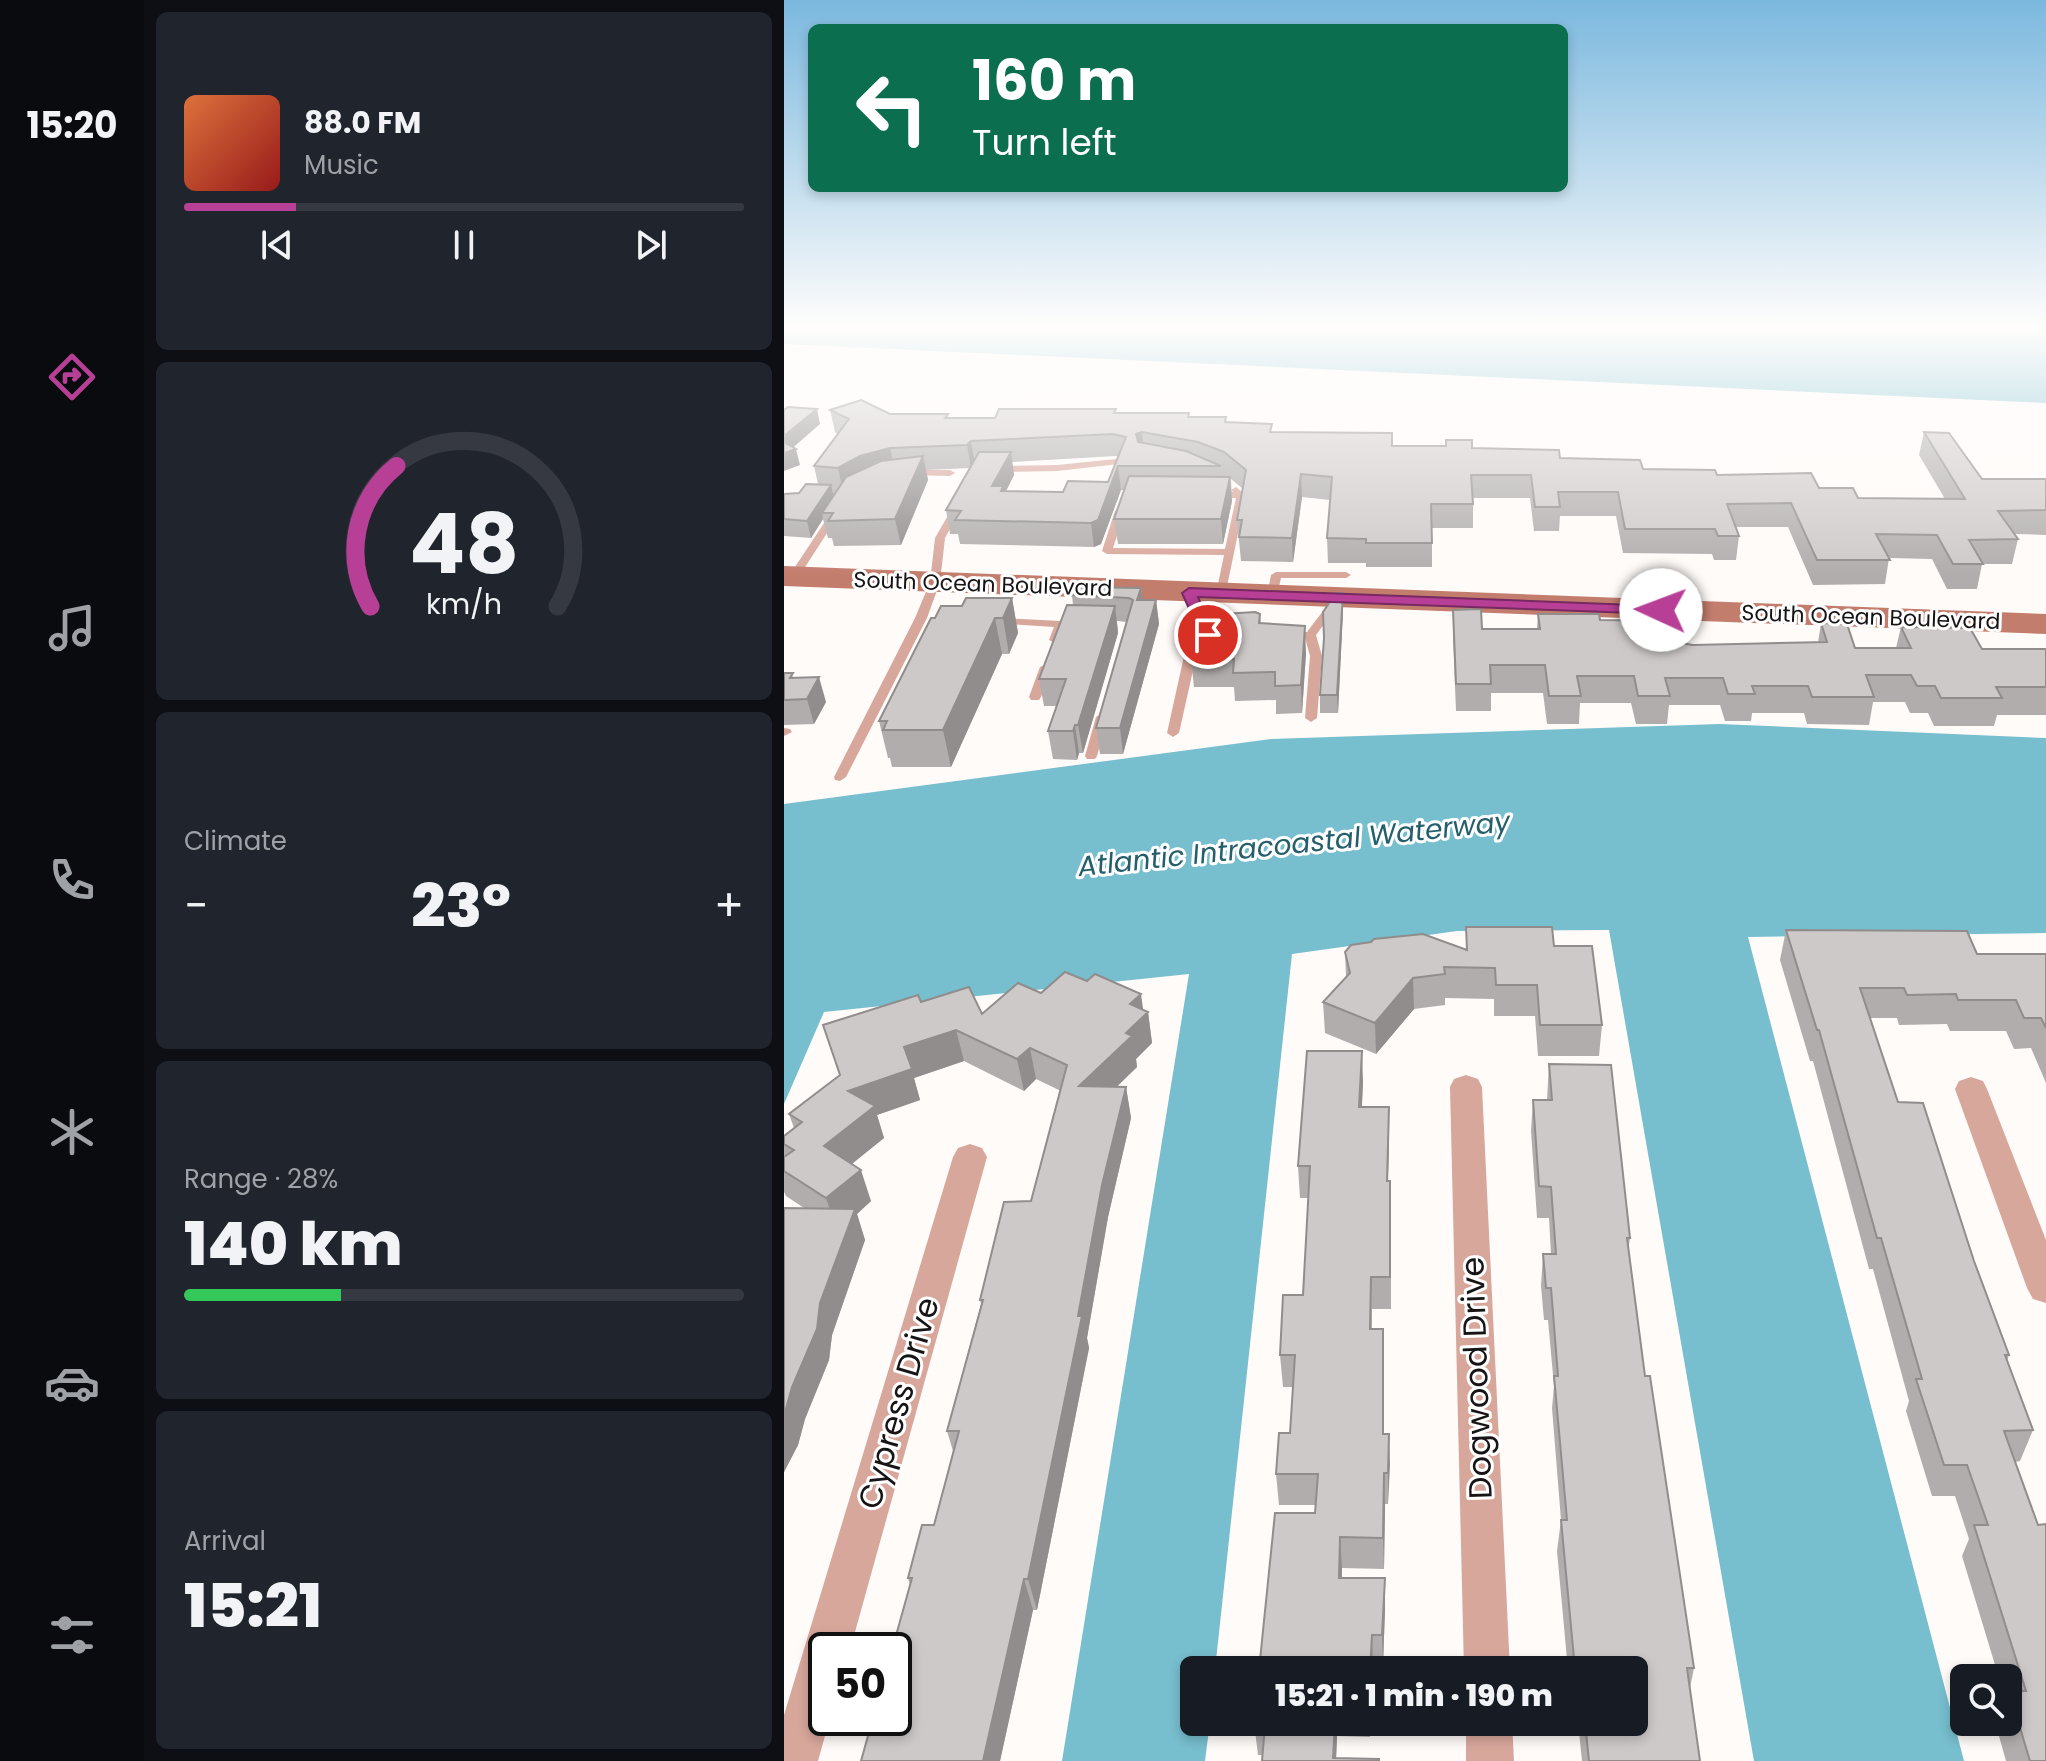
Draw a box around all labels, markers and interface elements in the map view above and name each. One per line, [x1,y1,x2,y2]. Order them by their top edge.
text: 160 m [972,41,1136,120]
icon: left [840,56,944,160]
text: 15:20 [26,100,118,151]
text: 88.0 FM [304,101,421,144]
text: Turn left [972,117,1117,168]
text: Music [304,147,379,183]
icon: previous [255,223,299,267]
icon: pause [442,223,486,267]
icon: next [629,223,673,267]
icon: directions [44,349,100,405]
text: 48 [409,485,519,601]
street label: South Ocean Boulevard [853,564,1113,604]
position arrow [1619,568,1703,652]
text: km/h [426,584,502,624]
street label: South Ocean Boulevard [1741,597,2001,637]
icon: music [44,600,100,656]
pin [1174,601,1242,669]
icon: arrive [1186,613,1230,657]
water label: Atlantic Intracoastal Waterway [1075,802,1513,886]
text: Climate [184,823,287,859]
icon: phone [44,852,100,908]
text: 23° [411,864,511,948]
text: − [184,875,208,936]
text: + [714,875,744,936]
icon: climate [44,1104,100,1160]
text: Range · 28% [184,1161,338,1197]
text: 140 km [184,1202,402,1286]
street label: Dogwood Drive [1449,1256,1503,1500]
street label: Cypress Drive [846,1292,950,1514]
icon: car [44,1355,100,1411]
text: Arrival [184,1523,266,1559]
text: 15:21 [184,1564,322,1648]
icon: filters [44,1607,100,1663]
speed limit sign: 50 [808,1632,912,1736]
map controls [1950,1664,2022,1736]
button: search [1950,1664,2022,1736]
text: 15:21 · 1 min · 190 m [1275,1674,1553,1717]

